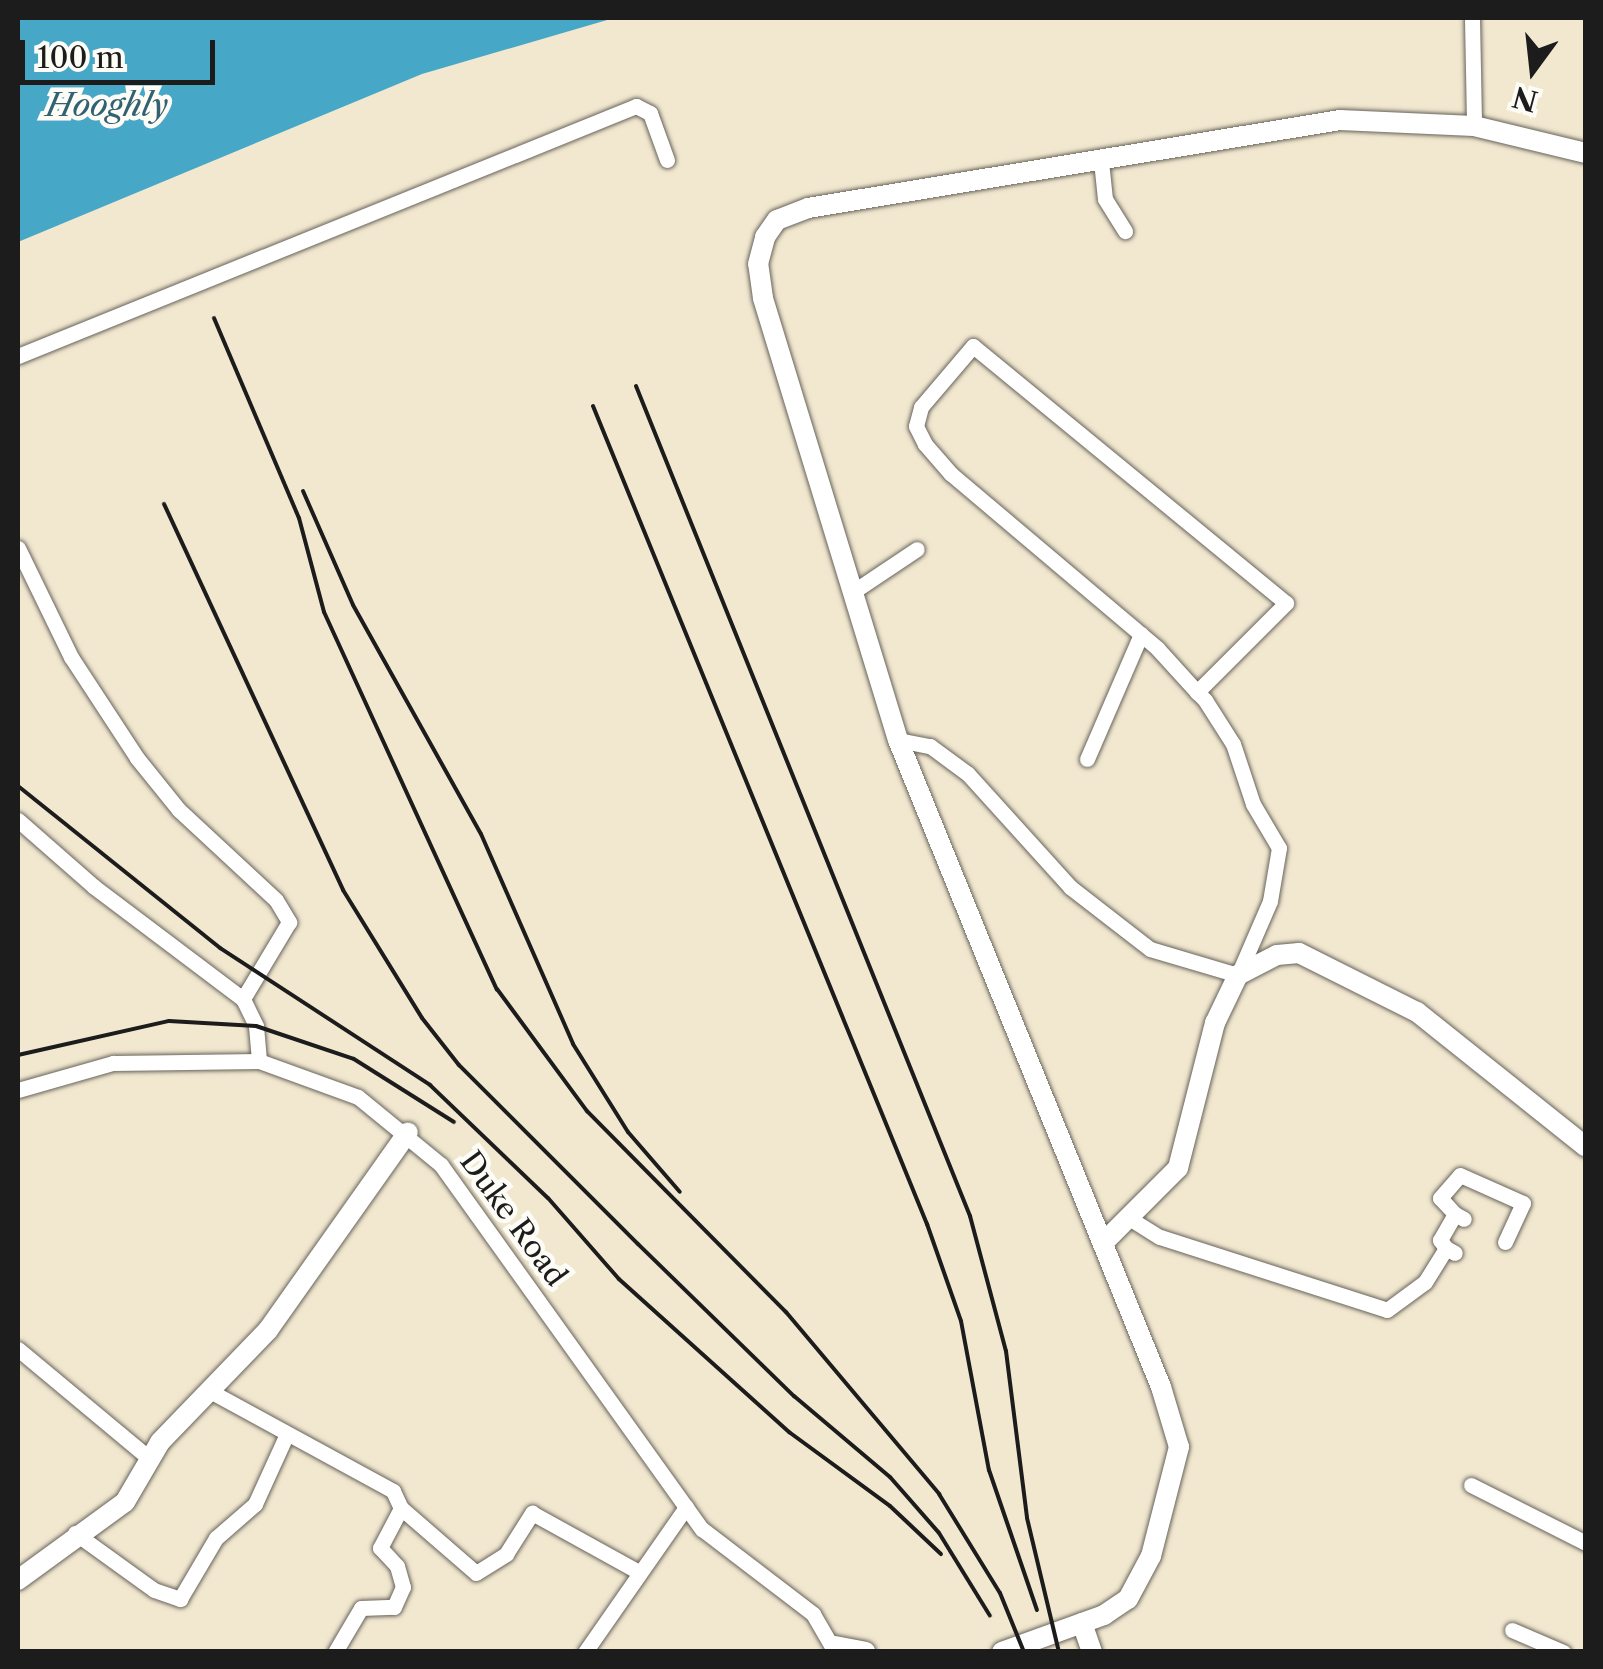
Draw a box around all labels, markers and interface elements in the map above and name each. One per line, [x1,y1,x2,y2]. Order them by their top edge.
scale bar [25,20,220,82]
north arrow [1483,20,1583,120]
text: 100 m [37,39,124,76]
text: N [1509,79,1541,119]
water label: Hooghly [46,86,168,124]
street label: Duke Road [452,1145,574,1293]

